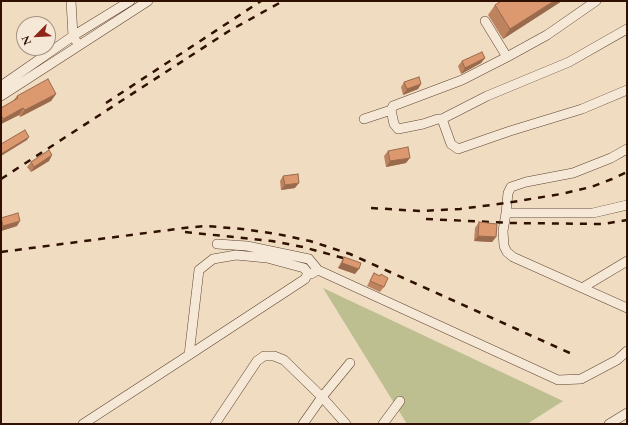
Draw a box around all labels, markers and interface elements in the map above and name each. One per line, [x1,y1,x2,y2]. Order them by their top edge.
north arrow [16,16,56,56]
text: N [18,34,34,47]

